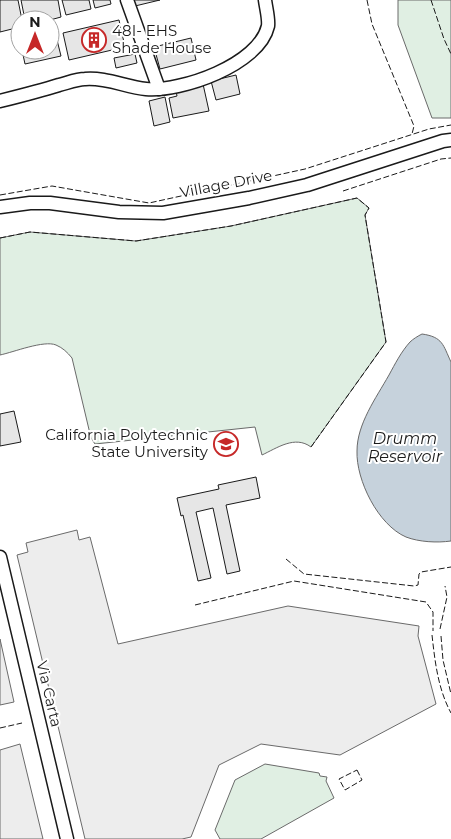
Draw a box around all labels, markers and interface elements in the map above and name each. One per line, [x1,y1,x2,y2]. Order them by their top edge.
north arrow [10,10,60,60]
text: N [29,13,41,31]
place label: 48I- EHS Shade House [112,21,211,57]
building icon: 48I- EHS Shade House [81,27,107,53]
street label: Village Drive [178,165,274,202]
place label: California Polytechnic State University [45,425,209,461]
water label: Drumm Reservoir [368,429,443,466]
school or university icon: California Polytechnic State University [213,431,239,457]
street label: Via Carta [33,659,66,729]

